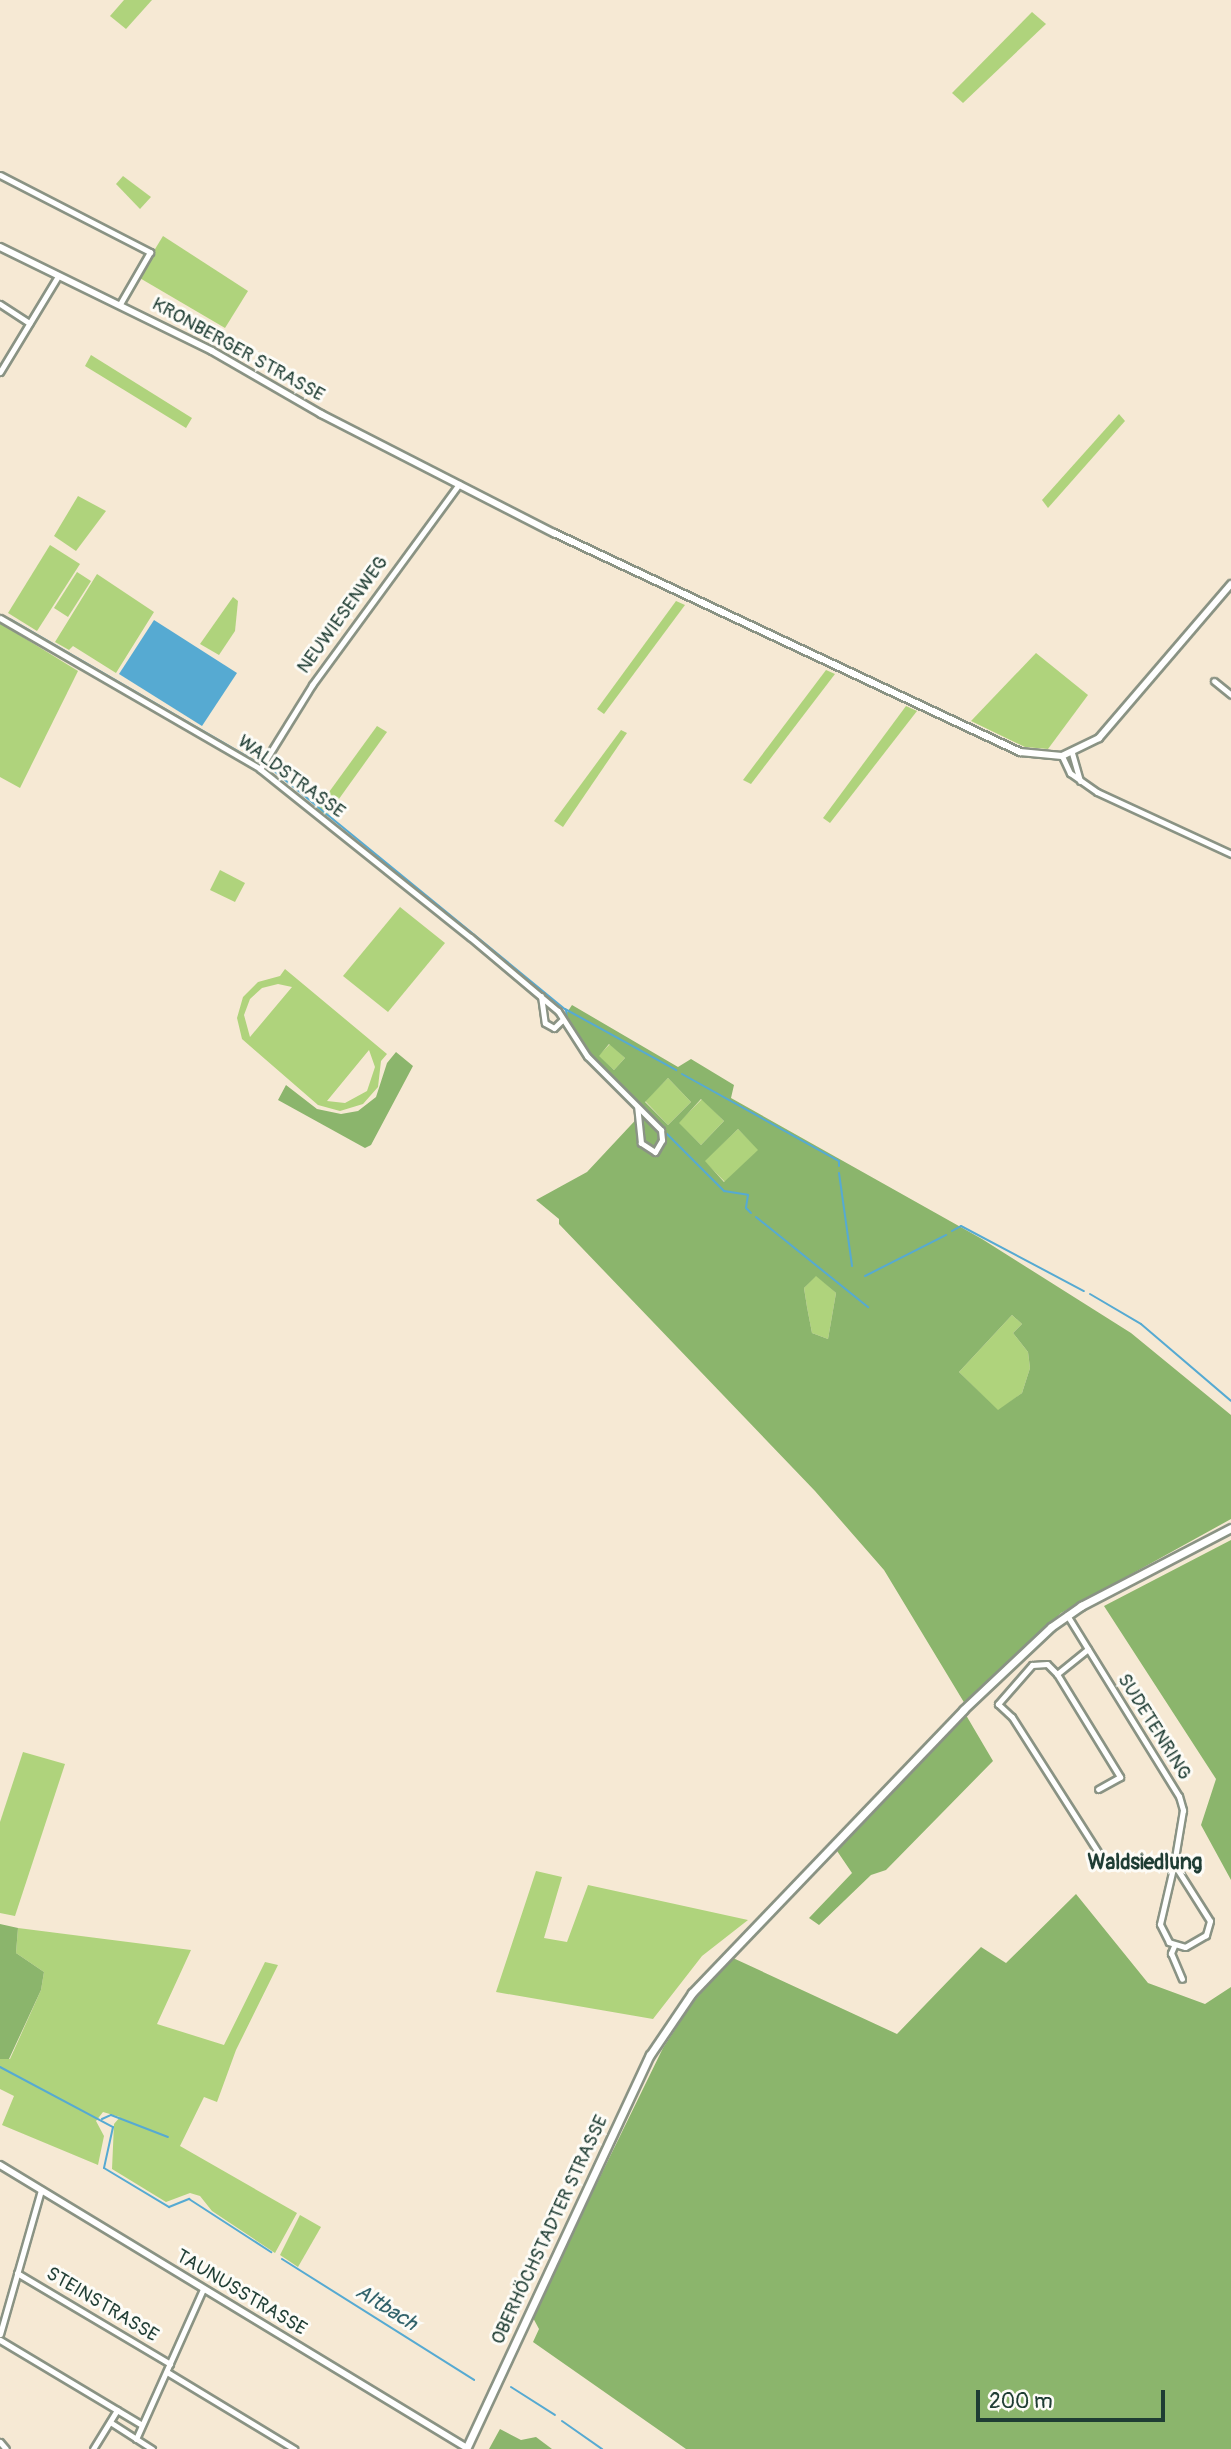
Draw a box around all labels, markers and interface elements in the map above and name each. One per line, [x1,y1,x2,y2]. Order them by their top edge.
street label: KRONBERGER STRASSE [148,293,328,407]
street label: NEUWIESENWEG [293,552,393,678]
street label: WALDSTRASSE [233,730,349,824]
street label: SUDETENRING [1112,1670,1196,1784]
district label: Waldsiedlung [1088,1850,1202,1876]
street label: OBERHÖCHSTADTER STRASSE [487,2112,613,2348]
street label: TAUNUSSTRASSE [172,2245,310,2341]
street label: STEINSTRASSE [42,2263,162,2347]
water label: Altbach [351,2279,421,2337]
scale bar [979,2376,1168,2420]
text: 200 m [989,2388,1053,2415]

